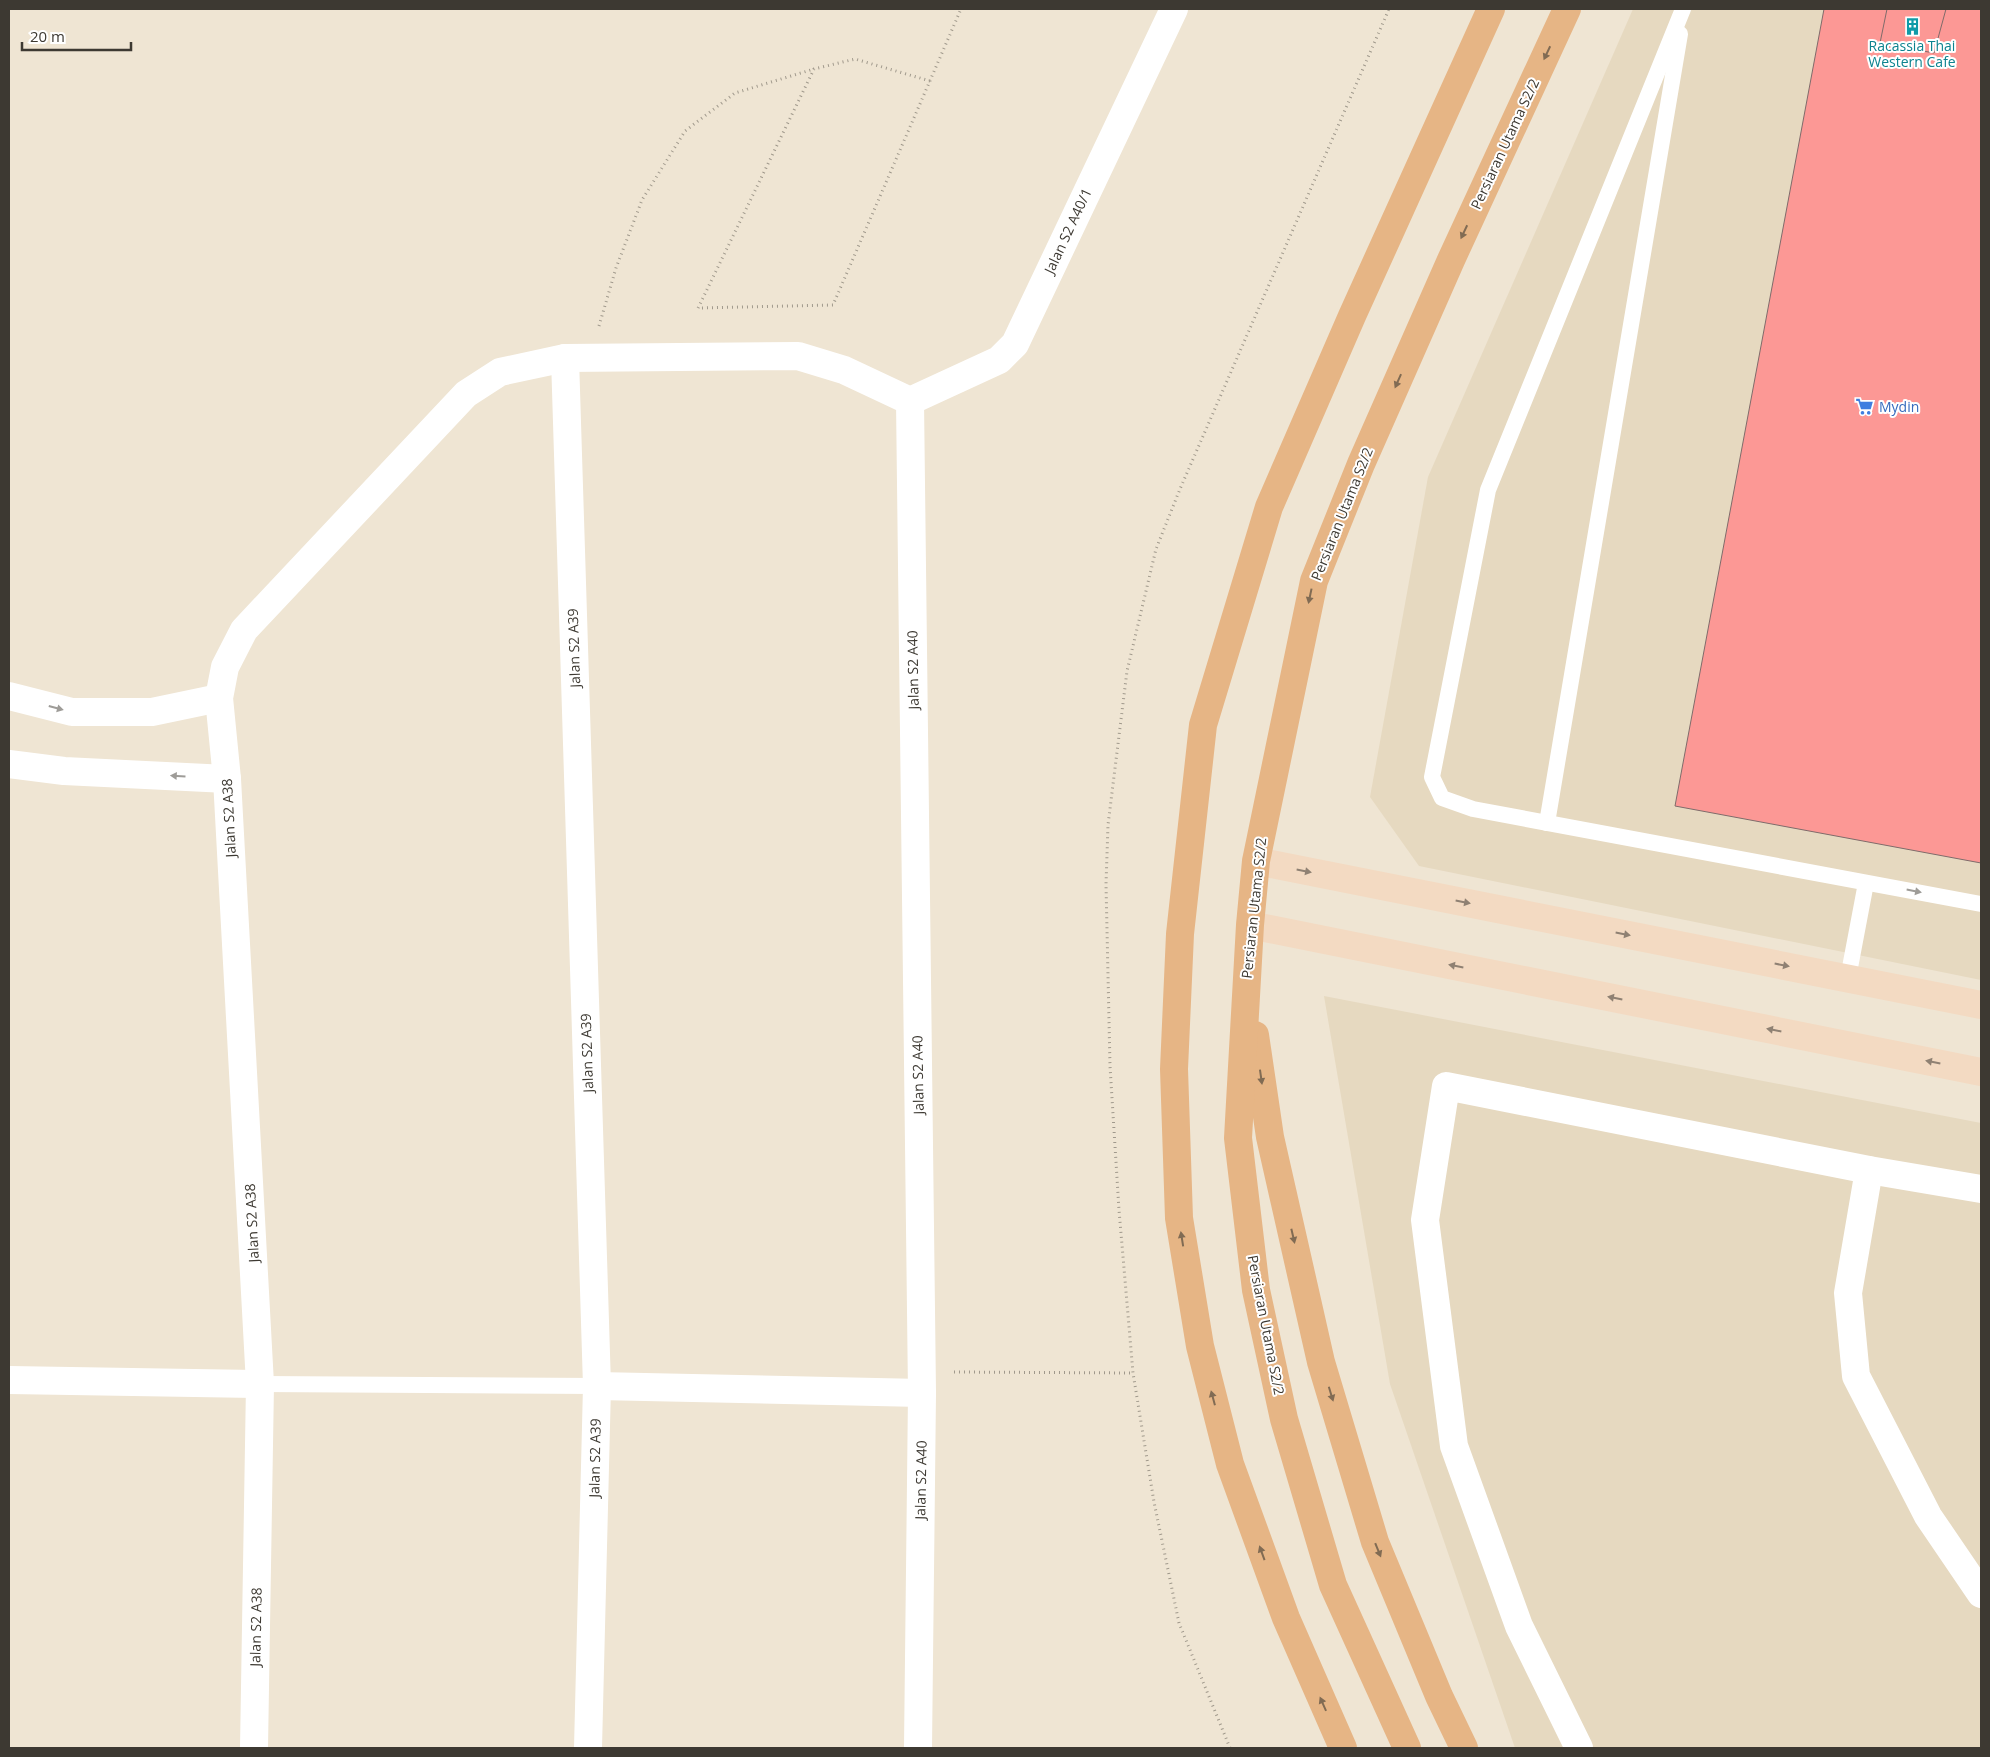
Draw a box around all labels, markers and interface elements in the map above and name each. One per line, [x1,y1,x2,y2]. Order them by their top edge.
building icon: Racassia Thai Western Cafe [1902,16,1922,36]
scale bar [22,20,131,52]
text: 20 m [30,26,65,46]
place label: Racassia Thai Western Cafe [1868,36,1956,71]
one-way arrow [1543,46,1551,60]
street label: Persiaran Utama S2/2 [1466,75,1543,212]
street label: Jalan S2 A40/1 [1039,185,1096,278]
one-way arrow [1460,225,1468,239]
one-way arrow [1393,374,1401,388]
supermarket icon: Mydin [1855,397,1875,417]
place label: Mydin [1879,397,1919,416]
street label: Persiaran Utama S2/2 [1306,444,1377,583]
one-way arrow [1306,588,1314,604]
street label: Jalan S2 A39 [563,608,584,690]
street label: Jalan S2 A40 [902,630,923,712]
one-way arrow [48,704,63,712]
one-way arrow [170,772,186,780]
street label: Jalan S2 A38 [217,778,240,860]
street label: Persiaran Utama S2/2 [1237,836,1270,979]
one-way arrow [1296,867,1311,875]
one-way arrow [1907,888,1923,896]
one-way arrow [1456,899,1472,907]
one-way arrow [1615,930,1630,938]
one-way arrow [1448,962,1463,970]
one-way arrow [1775,962,1791,970]
one-way arrow [1607,994,1622,1002]
street label: Jalan S2 A39 [576,1013,597,1095]
one-way arrow [1767,1026,1782,1034]
street label: Jalan S2 A40 [907,1035,928,1117]
one-way arrow [1926,1058,1941,1066]
one-way arrow [1258,1069,1266,1085]
street label: Jalan S2 A38 [240,1183,263,1265]
one-way arrow [1289,1229,1297,1244]
one-way arrow [1178,1231,1186,1247]
street label: Persiaran Utama S2/2 [1244,1253,1289,1396]
one-way arrow [1327,1387,1335,1402]
one-way arrow [1209,1391,1217,1406]
street label: Jalan S2 A39 [584,1418,605,1500]
street label: Jalan S2 A40 [910,1440,931,1522]
one-way arrow [1374,1543,1382,1558]
one-way arrow [1258,1545,1266,1560]
street label: Jalan S2 A38 [245,1587,266,1669]
one-way arrow [1319,1697,1327,1711]

